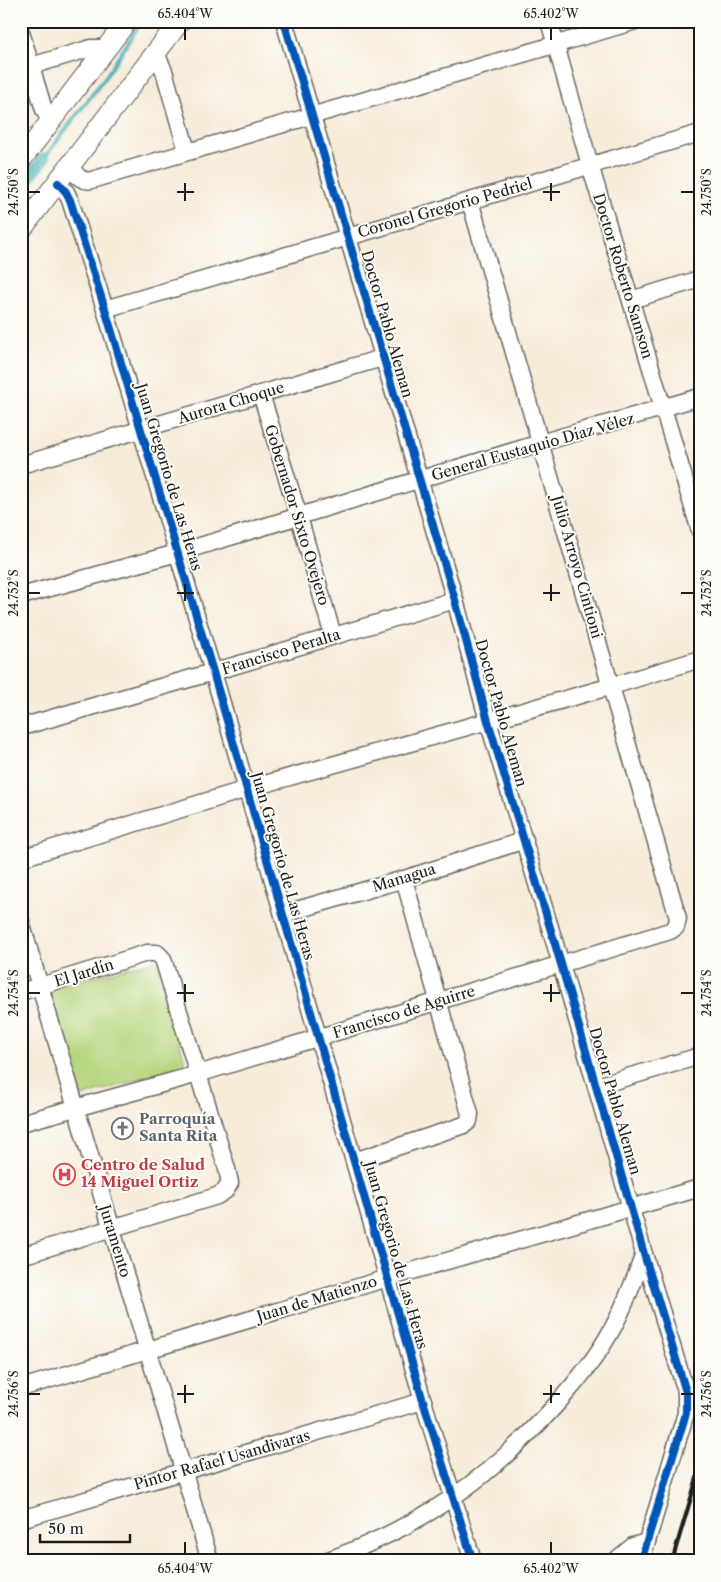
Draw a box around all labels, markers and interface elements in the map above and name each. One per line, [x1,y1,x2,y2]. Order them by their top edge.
text: 65.404°W [157,6,213,21]
text: 65.402°W [523,6,579,21]
text: 24.750°S [6,168,21,216]
text: 24.750°S [699,168,714,216]
street label: Coronel Gregorio Pedriel [355,173,535,242]
street label: Doctor Roberto Samson [589,191,658,361]
street label: Doctor Pablo Aleman [357,248,418,400]
street label: Aurora Choque [174,377,286,428]
street label: Juan Gregorio de Las Heras [131,379,207,573]
street label: General Eustaquio Díaz Vélez [429,408,637,485]
street label: Gobernador Sixto Ovejero [261,422,334,608]
street label: Julio Arroyo Cintioni [547,491,607,641]
text: 24.752°S [6,569,21,617]
text: 24.752°S [699,569,714,617]
street label: Francisco Peralta [219,624,343,679]
street label: Doctor Pablo Aleman [471,637,532,789]
street label: Juan Gregorio de Las Heras [247,768,319,962]
street label: Managua [370,859,438,896]
street label: El Jardín [52,954,116,991]
text: 24.754°S [6,969,21,1017]
text: 24.754°S [699,969,714,1017]
street label: Francisco de Aguirre [330,981,477,1042]
street label: Doctor Pablo Aleman [585,1025,646,1177]
place label: Parroquía Santa Rita [139,1109,218,1145]
church icon: Parroquía Santa Rita [111,1116,135,1140]
place label: Centro de Salud 14 Miguel Ortiz [81,1155,205,1191]
street label: Juan Gregorio de Las Heras [360,1157,432,1351]
hospital icon: Centro de Salud 14 Miguel Ortiz [53,1162,77,1186]
street label: Juramento [95,1200,136,1279]
street label: Juan de Matienzo [252,1271,379,1326]
text: 24.756°S [6,1370,21,1418]
text: 24.756°S [699,1370,714,1418]
street label: Pintor Rafael Usandivaras [132,1425,312,1494]
scale bar [40,1512,130,1544]
text: 50 m [48,1519,84,1538]
text: 65.404°W [157,1561,213,1576]
text: 65.402°W [523,1561,579,1576]

